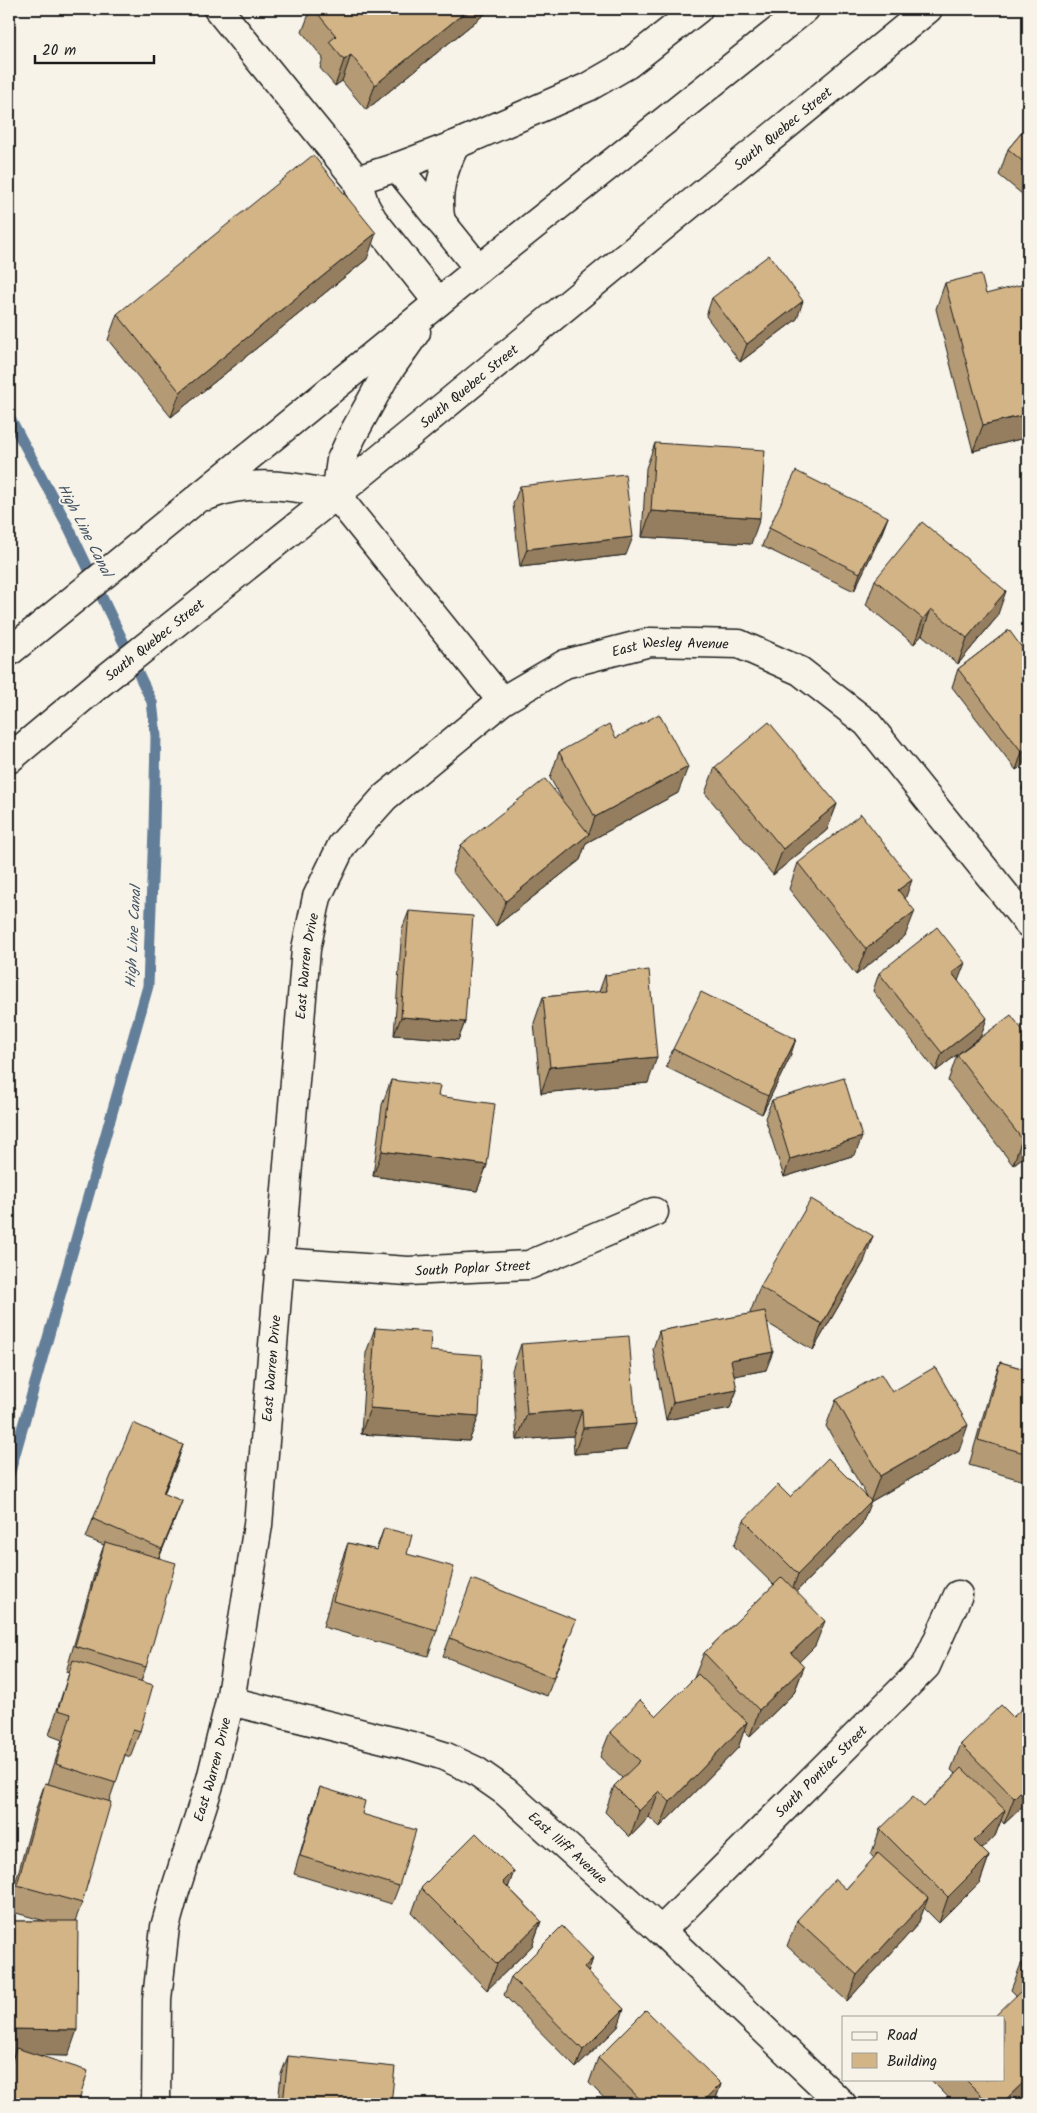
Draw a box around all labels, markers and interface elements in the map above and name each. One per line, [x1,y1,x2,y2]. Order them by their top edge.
scale bar [35,32,154,64]
text: 20 m [42,39,76,63]
street label: South Quebec Street [729,82,838,176]
street label: South Quebec Street [415,339,524,434]
water label: High Line Canal [50,480,119,584]
street label: South Quebec Street [100,594,210,687]
street label: East Wesley Avenue [609,632,730,664]
water label: High Line Canal [119,882,149,989]
street label: East Warren Drive [290,910,325,1020]
street label: South Poplar Street [414,1255,531,1283]
street label: East Warren Drive [257,1314,288,1423]
street label: East Warren Drive [188,1715,238,1825]
street label: South Pontiac Street [770,1720,873,1823]
street label: East Iliff Avenue [522,1806,612,1890]
legend [842,2016,1004,2080]
text: Road [887,2024,918,2048]
text: Building [887,2050,937,2074]

